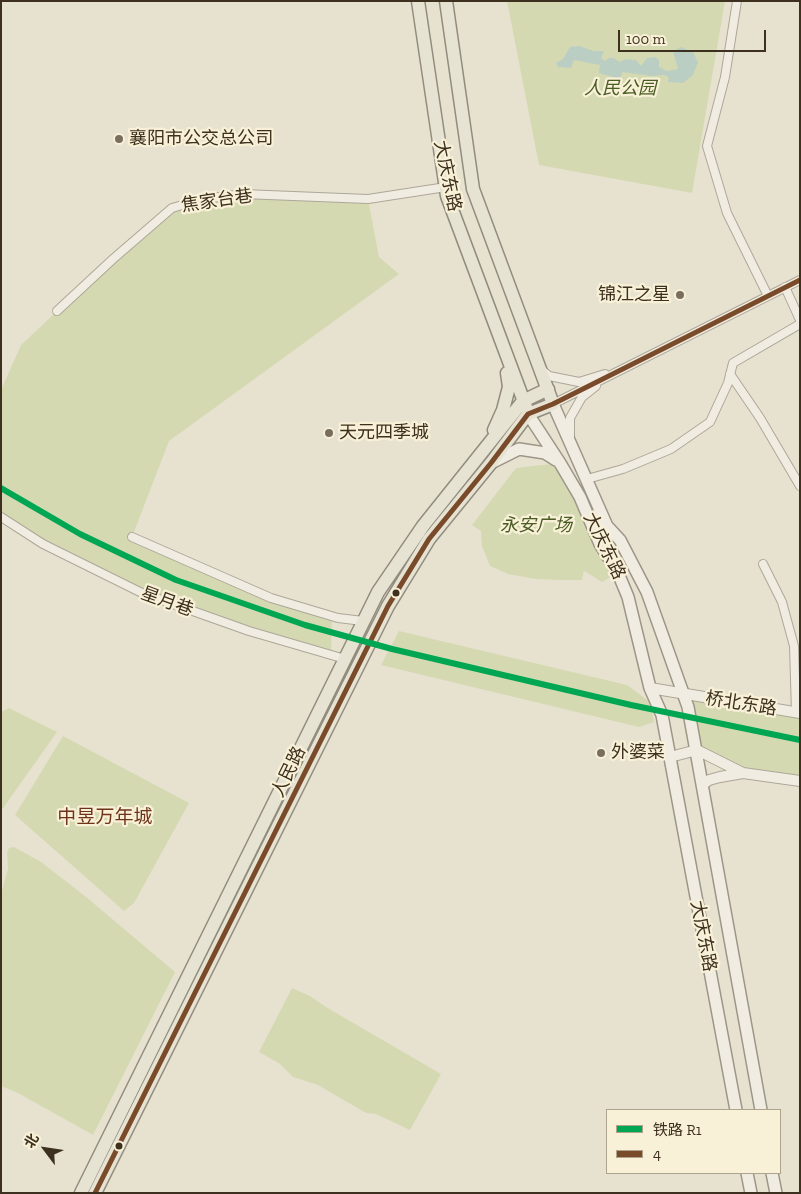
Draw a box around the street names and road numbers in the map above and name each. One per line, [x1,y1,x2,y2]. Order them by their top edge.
street label: 大庆东路 [429,139,465,213]
street label: 焦家台巷 [180,185,254,217]
street label: 大庆东路 [579,509,629,583]
street label: 星月巷 [138,583,196,621]
street label: 桥北东路 [704,688,778,720]
street label: 人民路 [267,743,311,801]
street label: 大庆东路 [686,899,720,973]

